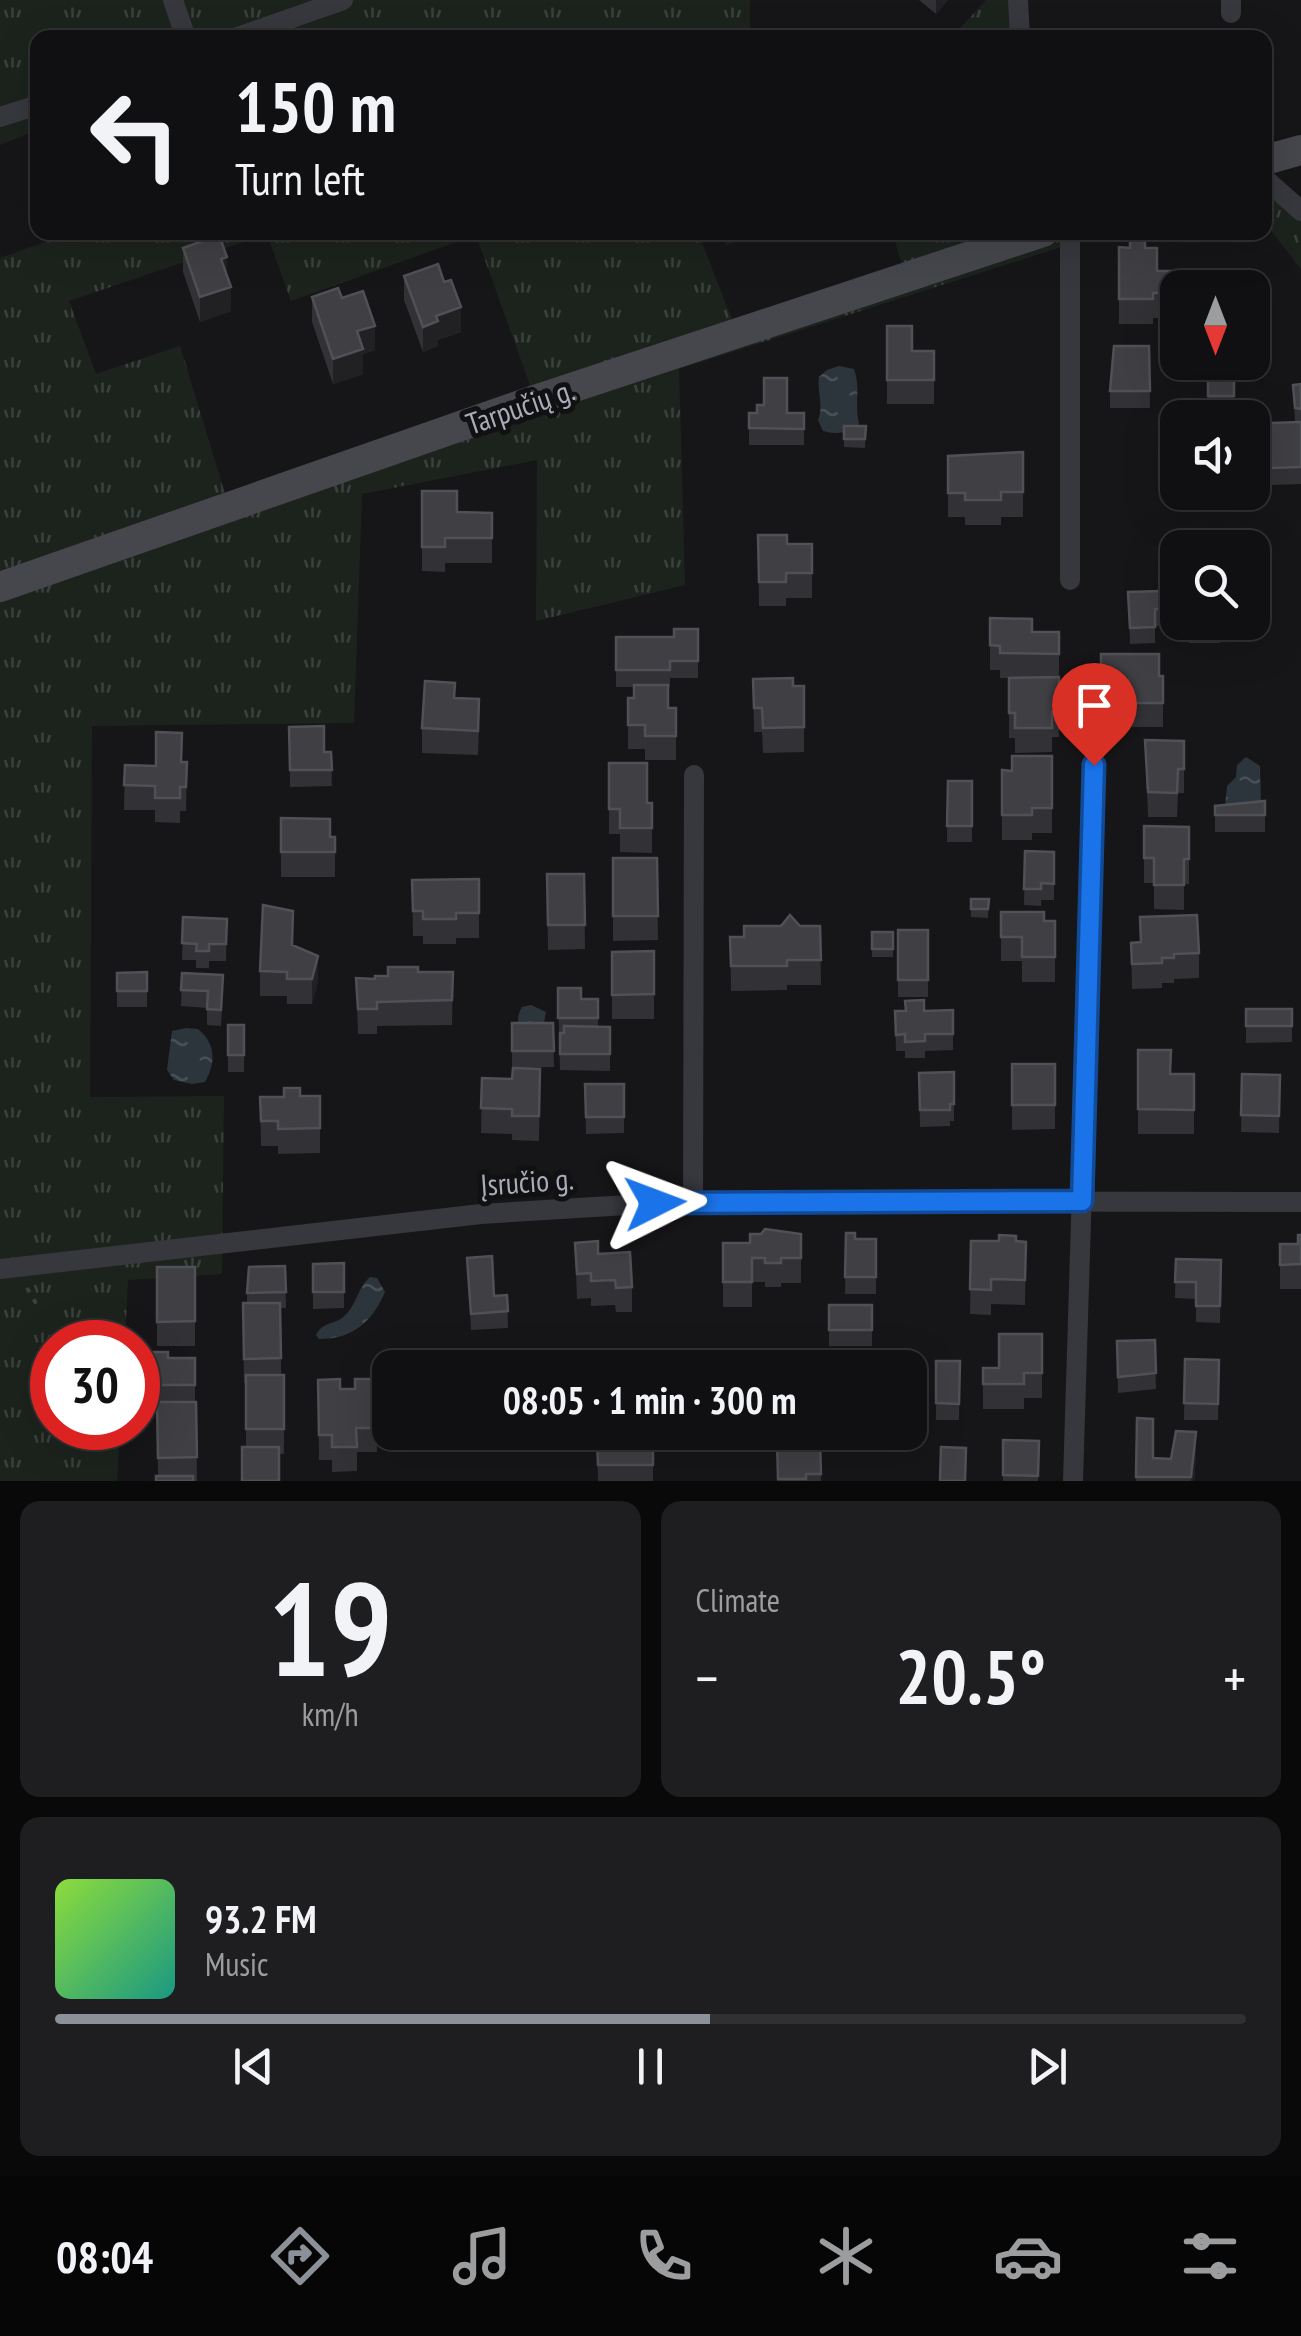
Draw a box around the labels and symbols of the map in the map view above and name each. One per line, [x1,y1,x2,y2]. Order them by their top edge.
north arrow [1160,270,1270,380]
street label: Tarpučių g. [461,369,579,443]
pin [1052,663,1137,766]
position arrow [603,1151,707,1255]
street label: Įsručio g. [479,1158,575,1204]
speed limit sign: 30 [30,1320,160,1450]

